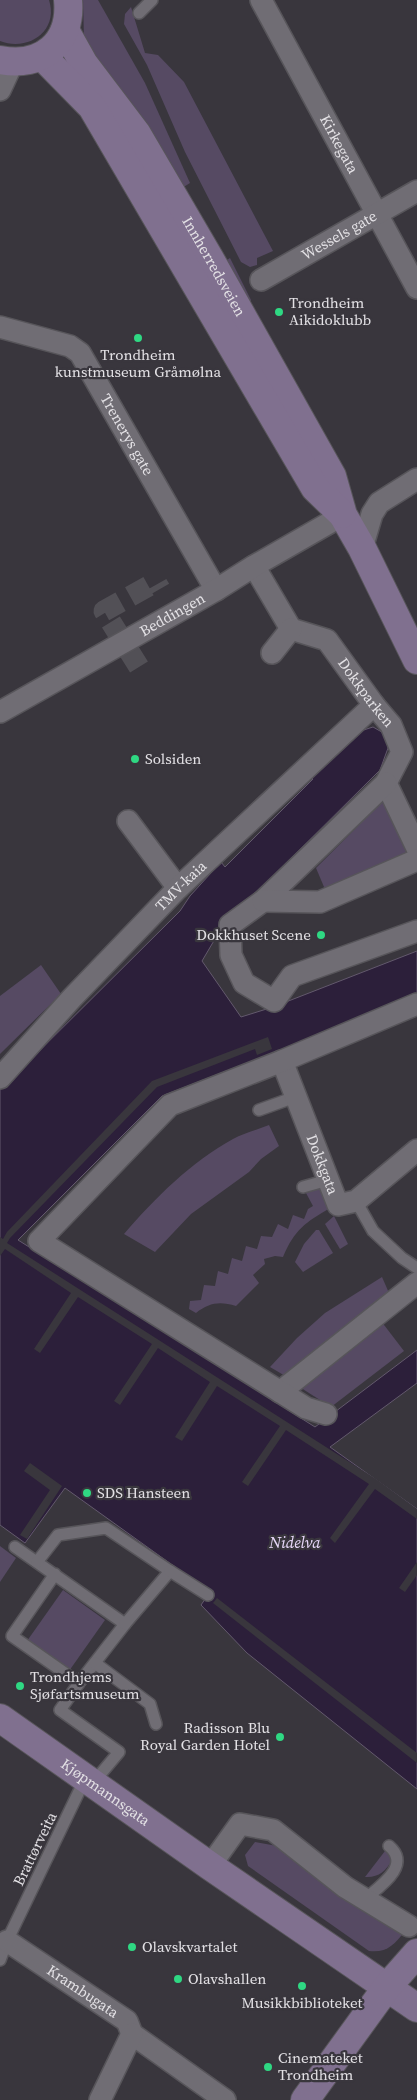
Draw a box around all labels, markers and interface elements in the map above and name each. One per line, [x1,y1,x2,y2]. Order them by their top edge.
street label: Kirkegata [315,111,364,177]
street label: Wessels gate [297,205,381,265]
street label: Innherredsveien [177,212,251,320]
place label: Trondheim Aikidoklubb [289,292,371,330]
marker: Trondheim Aikidoklubb [273,306,285,318]
marker: Trondheim kunstmuseum Gråmølna [132,332,144,344]
place label: Trondheim kunstmuseum Gråmølna [55,344,222,382]
street label: Trenerys gate [96,390,159,479]
street label: Beddingen [136,587,209,641]
street label: Dokkparken [333,653,399,731]
place label: Solsiden [145,748,201,769]
marker: Solsiden [129,753,141,765]
street label: TMV-kaia [150,855,211,916]
place label: Dokkhuset Scene [196,924,311,945]
marker: Dokkhuset Scene [315,929,327,941]
street label: Dokkgata [302,1131,344,1198]
place label: SDS Hansteen [97,1482,190,1503]
marker: SDS Hansteen [81,1487,93,1499]
water label: Nidelva [268,1531,321,1553]
place label: Trondhjems Sjøfartsmuseum [30,1666,140,1704]
marker: Trondhjems Sjøfartsmuseum [14,1680,26,1692]
place label: Radisson Blu Royal Garden Hotel [140,1717,271,1755]
marker: Radisson Blu Royal Garden Hotel [274,1731,286,1743]
street label: Kjøpmannsgata [57,1753,155,1831]
street label: Brattørveita [8,1808,62,1889]
place label: Olavskvartalet [142,1936,237,1957]
marker: Olavskvartalet [126,1941,138,1953]
street label: Krambugata [43,1960,123,2023]
place label: Olavshallen [188,1968,266,1989]
marker: Olavshallen [172,1973,184,1985]
marker: Musikkbiblioteket [296,1980,308,1992]
place label: Musikkbiblioteket [242,1992,363,2013]
place label: Cinemateket Trondheim [278,2047,363,2085]
marker: Cinemateket Trondheim [262,2061,274,2073]

